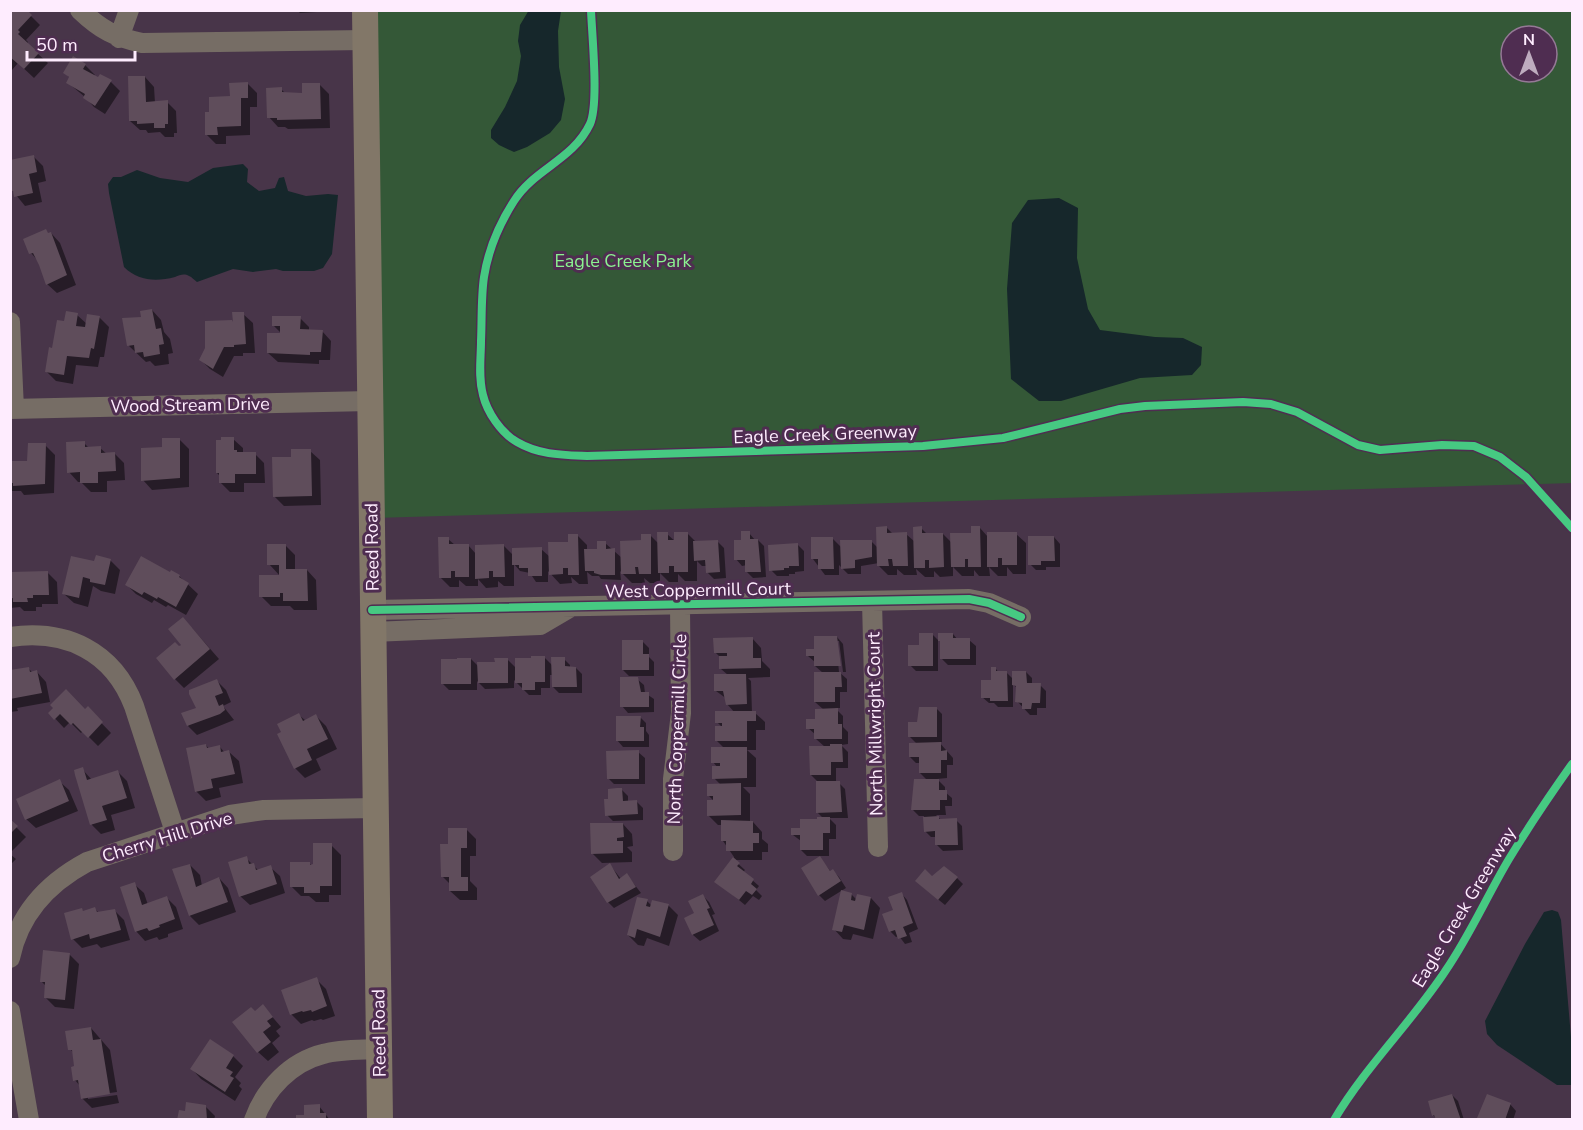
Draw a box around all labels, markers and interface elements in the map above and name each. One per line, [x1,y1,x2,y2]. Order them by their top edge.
scale bar [27,24,135,62]
north arrow [1499,24,1559,84]
text: N [1523,29,1535,51]
text: 50 m [36,33,78,57]
park label: Eagle Creek Park [554,249,693,273]
street label: Wood Stream Drive [110,392,270,418]
street label: Eagle Creek Greenway [733,419,918,449]
street label: Reed Road [359,503,385,591]
street label: West Coppermill Court [605,576,792,604]
street label: North Millwright Court [861,631,889,816]
street label: North Coppermill Circle [662,633,692,825]
street label: Cherry Hill Drive [99,806,235,868]
street label: Eagle Creek Greenway [1406,822,1522,992]
street label: Reed Road [366,989,392,1077]

